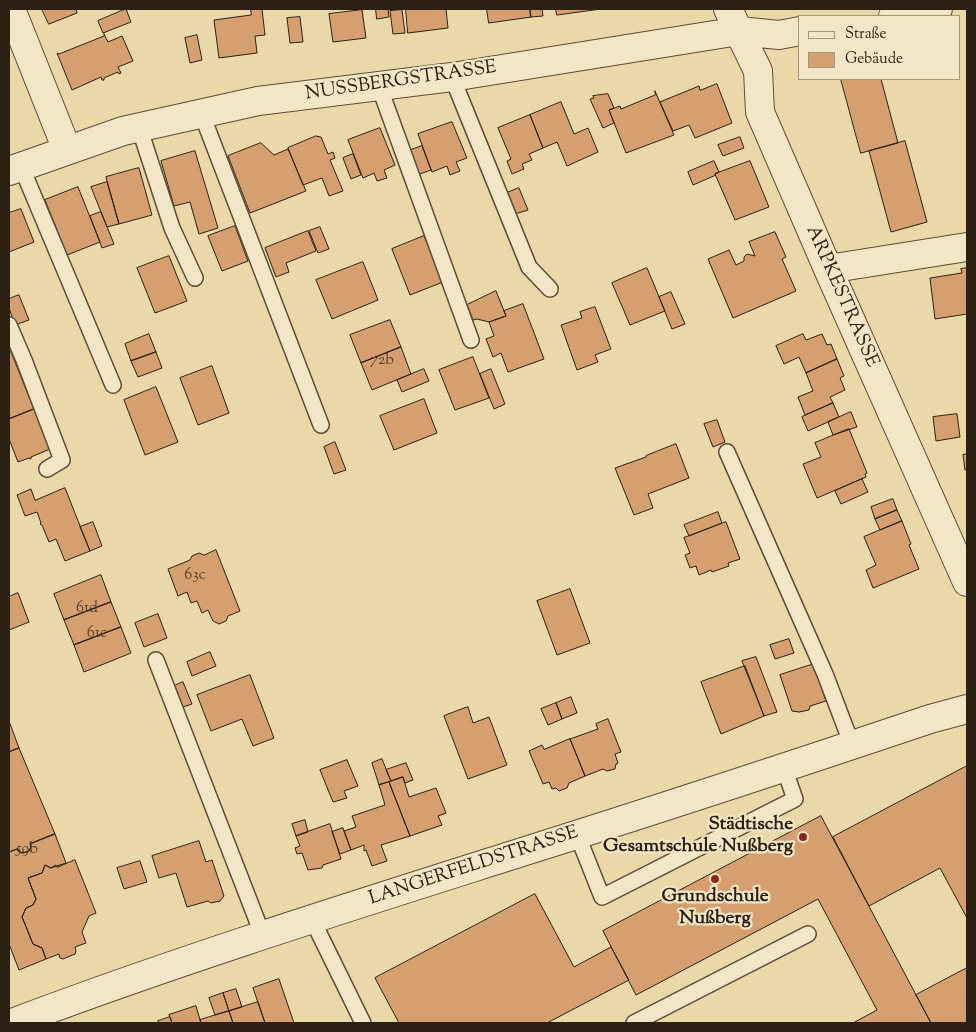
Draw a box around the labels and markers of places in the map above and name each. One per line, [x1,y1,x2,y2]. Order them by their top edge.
place label: Städtische Gesamtschule Nußberg [603,815,793,859]
marker: Städtische Gesamtschule Nußberg [797,831,809,843]
marker: Grundschule Nußberg [709,873,721,885]
place label: Grundschule Nußberg [661,887,769,931]

